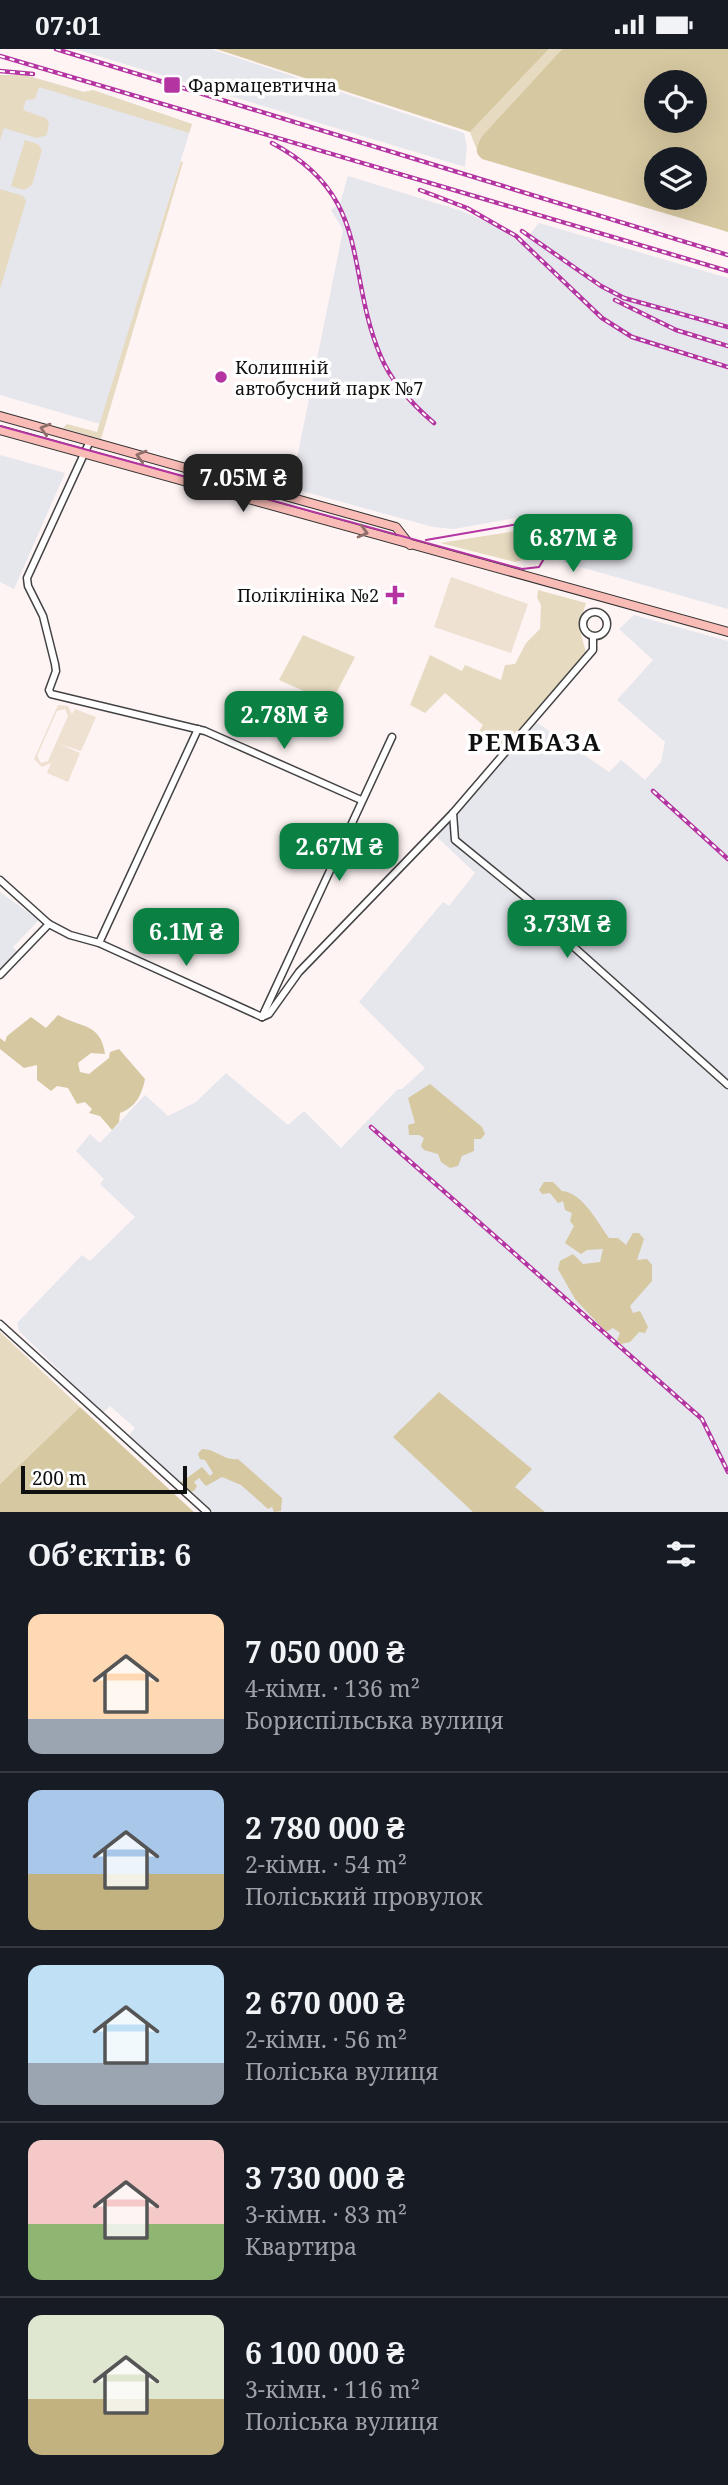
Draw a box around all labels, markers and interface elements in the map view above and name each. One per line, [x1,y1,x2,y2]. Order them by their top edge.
text: 07:01 [35,7,102,43]
map controls [644,70,707,210]
button: locate [644,70,707,133]
place label: Фармацевтична [188,73,337,97]
marker: Фармацевтична [162,75,182,95]
button: layers [644,147,707,210]
place label: Колишній автобусний парк №7 [235,355,423,400]
marker: Колишній автобусний парк №7 [213,369,229,385]
one-way arrow [39,422,51,437]
one-way arrow [136,449,148,464]
pin: 7.05M ₴ [178,455,308,514]
text: 7.05M ₴ [200,461,286,493]
pin: 6.87M ₴ [508,515,638,574]
text: 6.87M ₴ [530,521,616,553]
one-way arrow [357,524,369,538]
place label: Поліклініка №2 [237,583,379,607]
marker: Поліклініка №2 [385,585,405,605]
pin: 2.78M ₴ [219,691,349,751]
text: 2.78M ₴ [241,698,327,730]
district label: РЕМБАЗА [468,725,602,758]
pin: 2.67M ₴ [274,823,404,883]
text: 2.67M ₴ [296,830,382,862]
pin: 3.73M ₴ [502,901,632,960]
text: 3.73M ₴ [524,907,610,939]
pin: 6.1M ₴ [129,909,243,968]
text: 6.1M ₴ [149,915,223,947]
scale bar [21,1463,187,1495]
text: 200 m [32,1465,87,1491]
text: Об’єктів: 6 [28,1534,191,1575]
icon: filters [662,1535,700,1573]
text: 7 050 000 ₴ [245,1631,404,1672]
icon: home [84,1642,168,1726]
text: 4-кімн. · 136 m² [245,1672,420,1704]
text: Бориспільська вулиця [245,1704,504,1736]
text: 2 780 000 ₴ [245,1807,404,1848]
icon: home [84,1818,168,1902]
text: 2-кімн. · 54 m² [245,1848,407,1880]
text: Поліський провулок [245,1880,483,1912]
text: 2 670 000 ₴ [245,1982,404,2023]
icon: home [84,1993,168,2077]
text: 2-кімн. · 56 m² [245,2023,407,2055]
text: Поліська вулиця [245,2055,439,2087]
text: 3 730 000 ₴ [245,2157,404,2198]
icon: home [84,2168,168,2252]
text: 3-кімн. · 83 m² [245,2198,407,2230]
text: Квартира [245,2230,357,2262]
text: 6 100 000 ₴ [245,2332,404,2373]
icon: home [84,2343,168,2427]
text: 3-кімн. · 116 m² [245,2373,420,2405]
text: Поліська вулиця [245,2405,439,2437]

